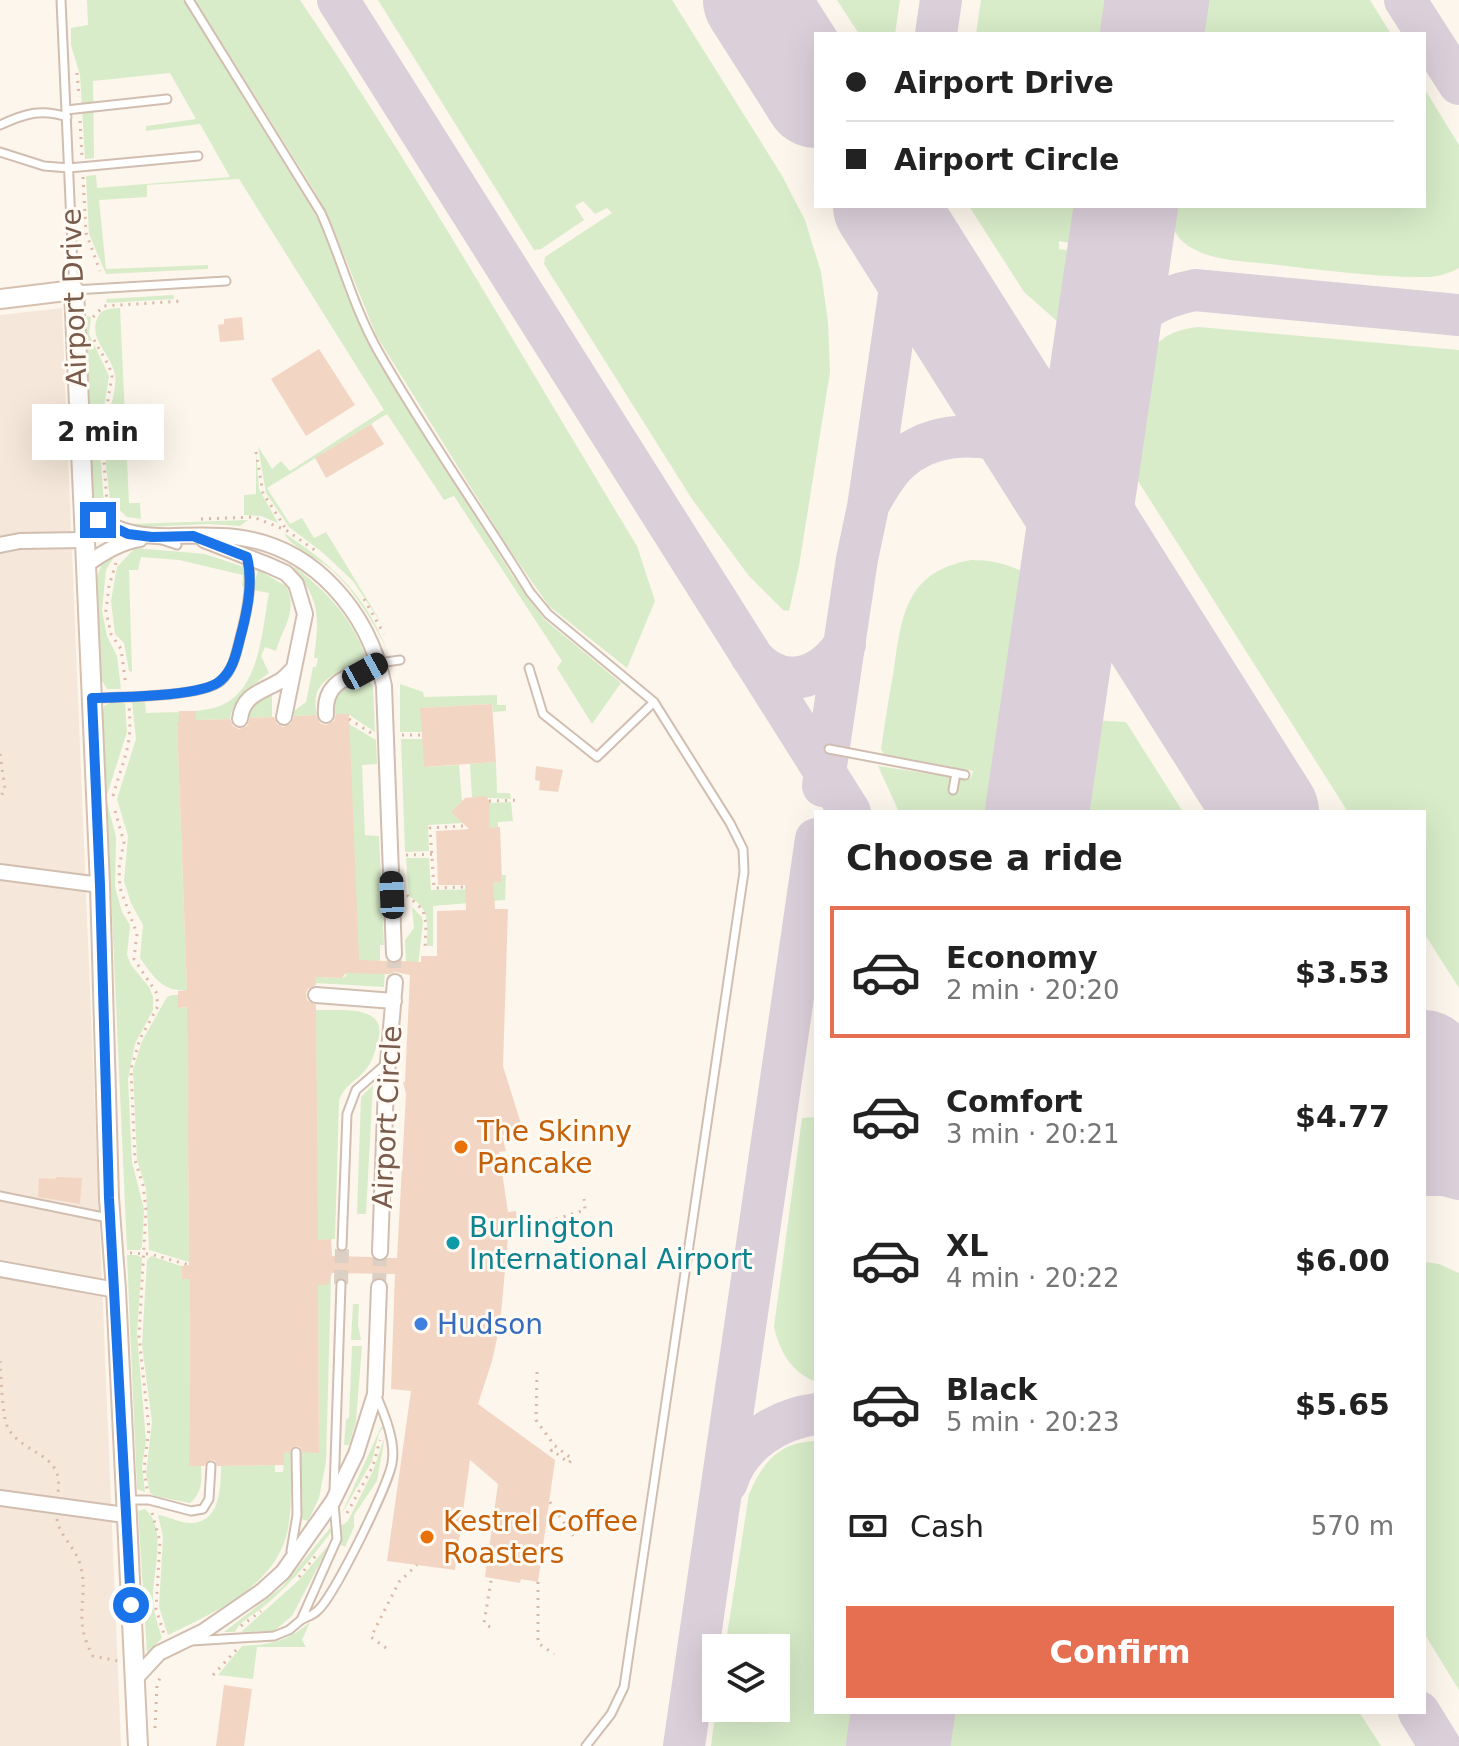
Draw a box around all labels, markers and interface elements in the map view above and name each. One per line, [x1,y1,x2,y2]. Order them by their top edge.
text: Airport Drive [894,65,1114,100]
text: Airport Circle [894,142,1119,177]
street label: Airport Drive [54,208,94,388]
callout: 2 min [32,404,164,460]
text: 2 min [57,417,139,447]
route end [80,502,116,538]
car [338,649,392,693]
text: Choose a ride [846,837,1123,878]
car [379,871,405,919]
icon: car [850,936,922,1008]
text: Economy [946,940,1098,975]
text: $3.53 [1295,955,1390,990]
text: 2 min · 20:20 [946,975,1120,1005]
street label: Airport Circle [366,1025,408,1209]
icon: car [850,1080,922,1152]
text: Comfort [946,1084,1083,1119]
text: $4.77 [1295,1099,1390,1134]
place label: The Skinny Pancake [476,1115,632,1180]
text: 3 min · 20:21 [946,1119,1120,1149]
marker: The Skinny Pancake [452,1138,470,1156]
place label: Burlington International Airport [469,1211,752,1276]
icon: car [850,1224,922,1296]
text: XL [946,1228,988,1263]
marker: Burlington International Airport [444,1234,462,1252]
text: $6.00 [1295,1243,1390,1278]
text: 4 min · 20:22 [946,1263,1120,1293]
place label: Hudson [437,1308,543,1341]
marker: Hudson [412,1315,430,1333]
icon: car [850,1368,922,1440]
text: Black [946,1372,1037,1407]
text: $5.65 [1295,1387,1390,1422]
text: 5 min · 20:23 [946,1407,1120,1437]
icon: cash [846,1504,890,1548]
place label: Kestrel Coffee Roasters [443,1505,638,1570]
text: Cash [910,1509,984,1544]
text: 570 m [1311,1511,1394,1541]
marker: Kestrel Coffee Roasters [418,1528,436,1546]
route start [113,1587,149,1623]
button: Confirm [846,1606,1394,1698]
map controls [702,1634,790,1722]
button: layers [702,1634,790,1722]

